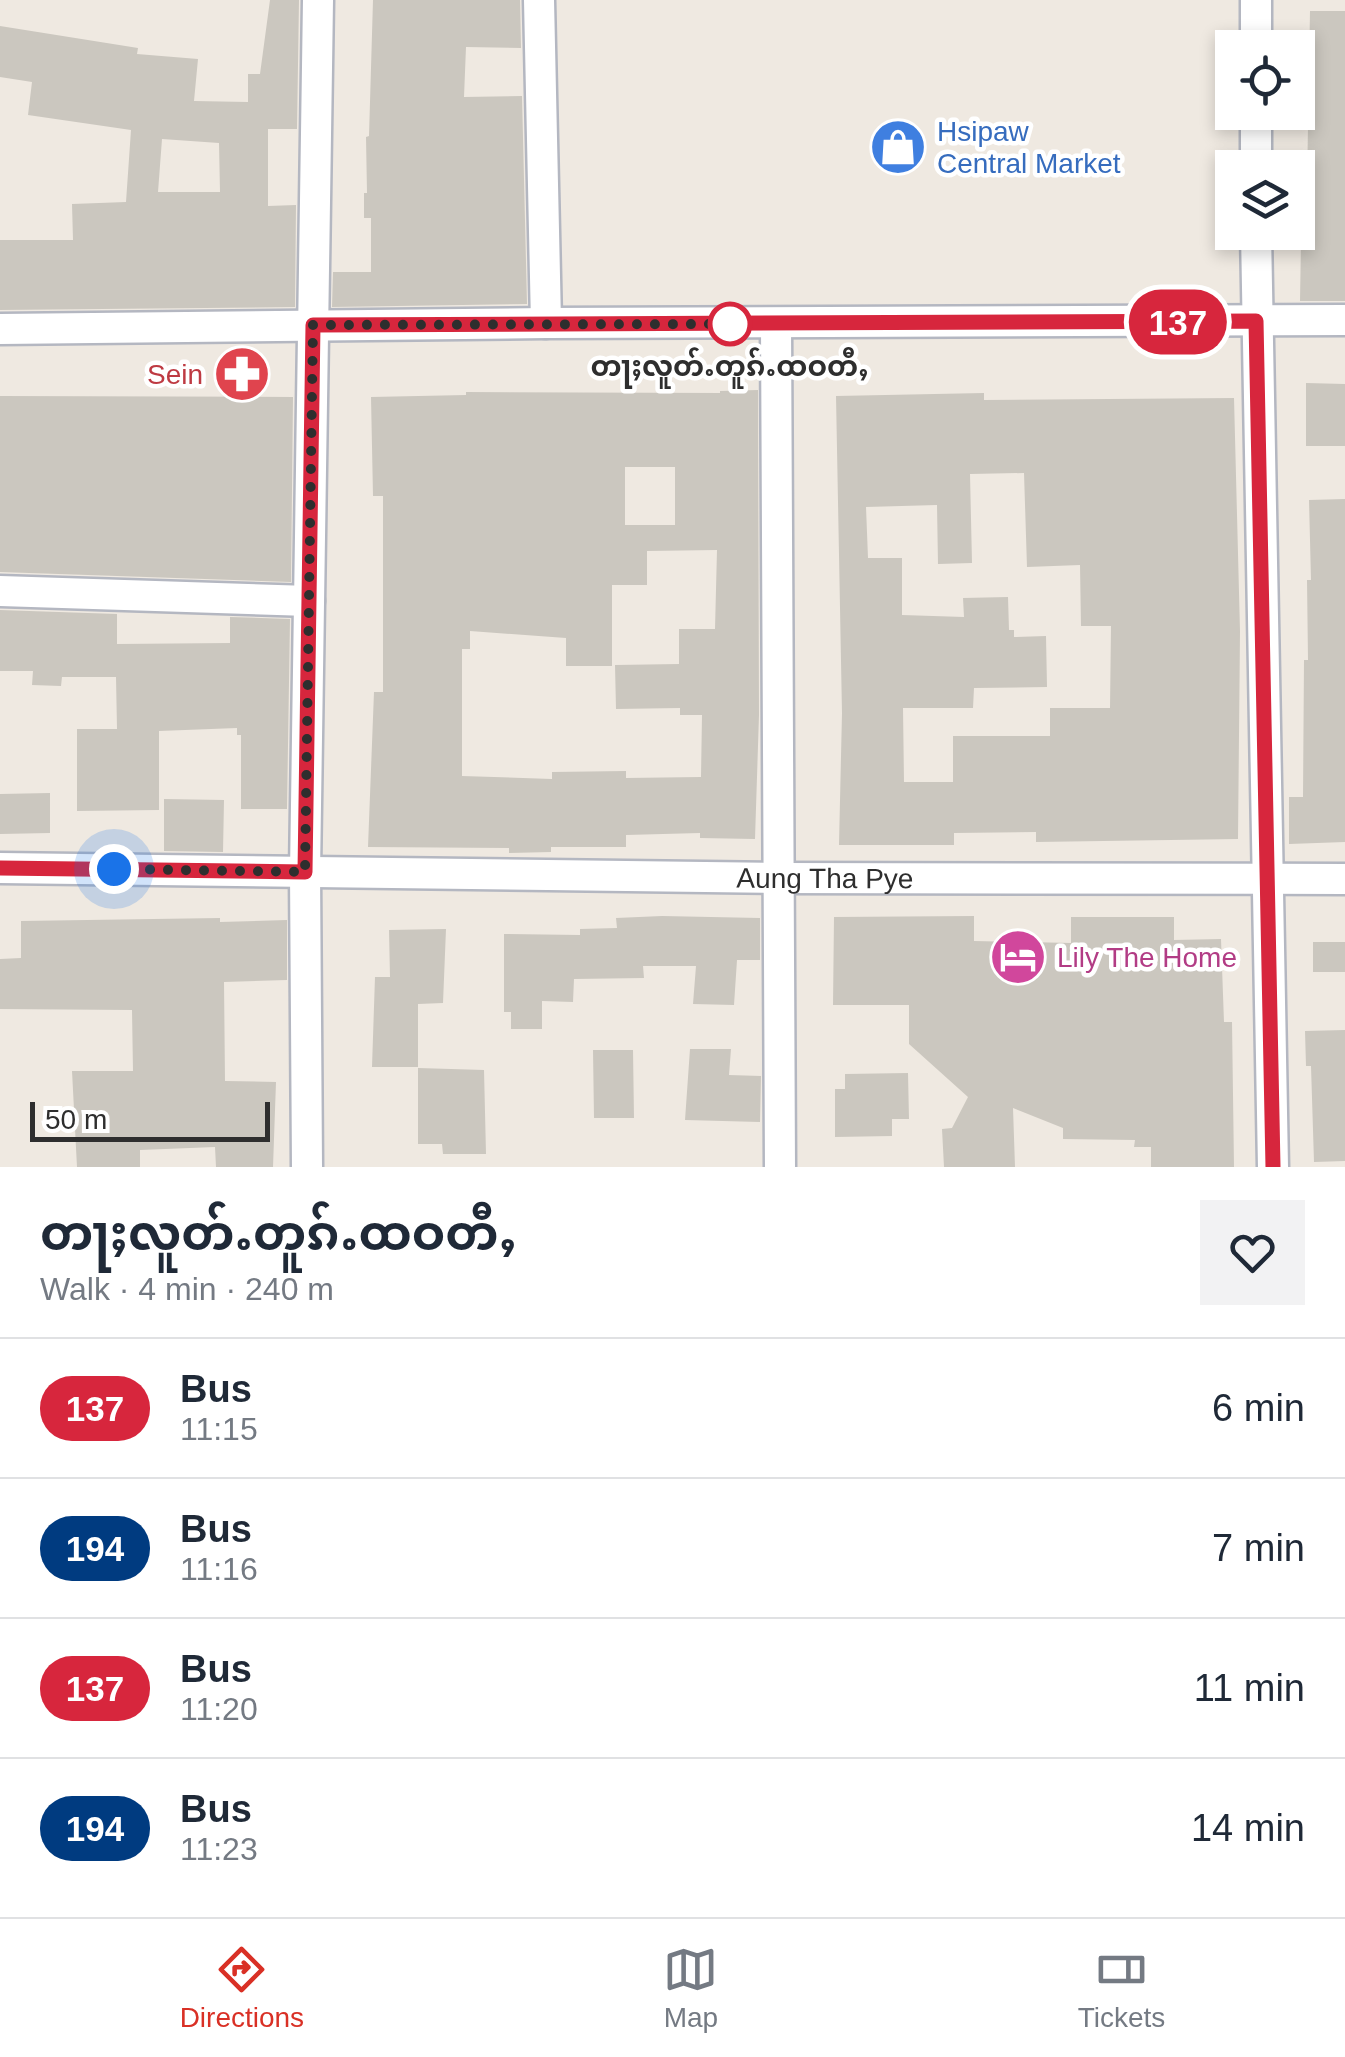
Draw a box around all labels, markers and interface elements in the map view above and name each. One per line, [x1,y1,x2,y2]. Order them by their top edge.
map controls [1215,30,1315,250]
button: locate [1215,30,1315,130]
place label: Hsipaw Central Market [937,116,1121,179]
shop icon: Hsipaw Central Market [868,117,928,177]
button: layers [1215,150,1315,250]
line badge: 137 [1120,290,1236,354]
marker: တႃႈလူတ်ႉတူၵ်ႉထဝတီႇ [709,303,751,345]
text: 137 [1149,303,1207,342]
pharmacy icon: Sein [212,344,272,404]
place label: တႃႈလူတ်ႉတူၵ်ႉထဝတီႇ [591,347,869,389]
place label: Sein [147,359,203,390]
your location [89,844,139,894]
street label: Aung Tha Pye [736,862,913,894]
hotel icon: Lily The Home [988,927,1048,987]
place label: Lily The Home [1057,942,1237,973]
scale bar [30,1097,270,1142]
text: 50 m [45,1104,107,1135]
button: heart [1200,1200,1305,1305]
text: တႃႈလူတ်ႉတူၵ်ႉထဝတီႇ [40,1207,518,1260]
text: Walk · 4 min · 240 m [40,1271,334,1307]
text: Bus [180,1368,252,1410]
text: 6 min [1212,1387,1305,1429]
text: 137 [66,1389,124,1428]
text: 11:15 [180,1411,258,1447]
text: Bus [180,1508,252,1550]
text: 7 min [1212,1527,1305,1569]
text: 194 [66,1529,124,1568]
text: 11:16 [180,1551,258,1587]
text: Bus [180,1648,252,1690]
text: 11 min [1194,1667,1305,1709]
text: 137 [66,1669,124,1708]
text: 11:20 [180,1691,258,1727]
text: Bus [180,1788,252,1830]
text: 14 min [1191,1807,1305,1849]
text: 194 [66,1809,124,1848]
text: 11:23 [180,1831,258,1867]
tab: Directions [180,1942,304,2034]
tab: Map [663,1942,718,2034]
tab: Tickets [1078,1942,1165,2034]

